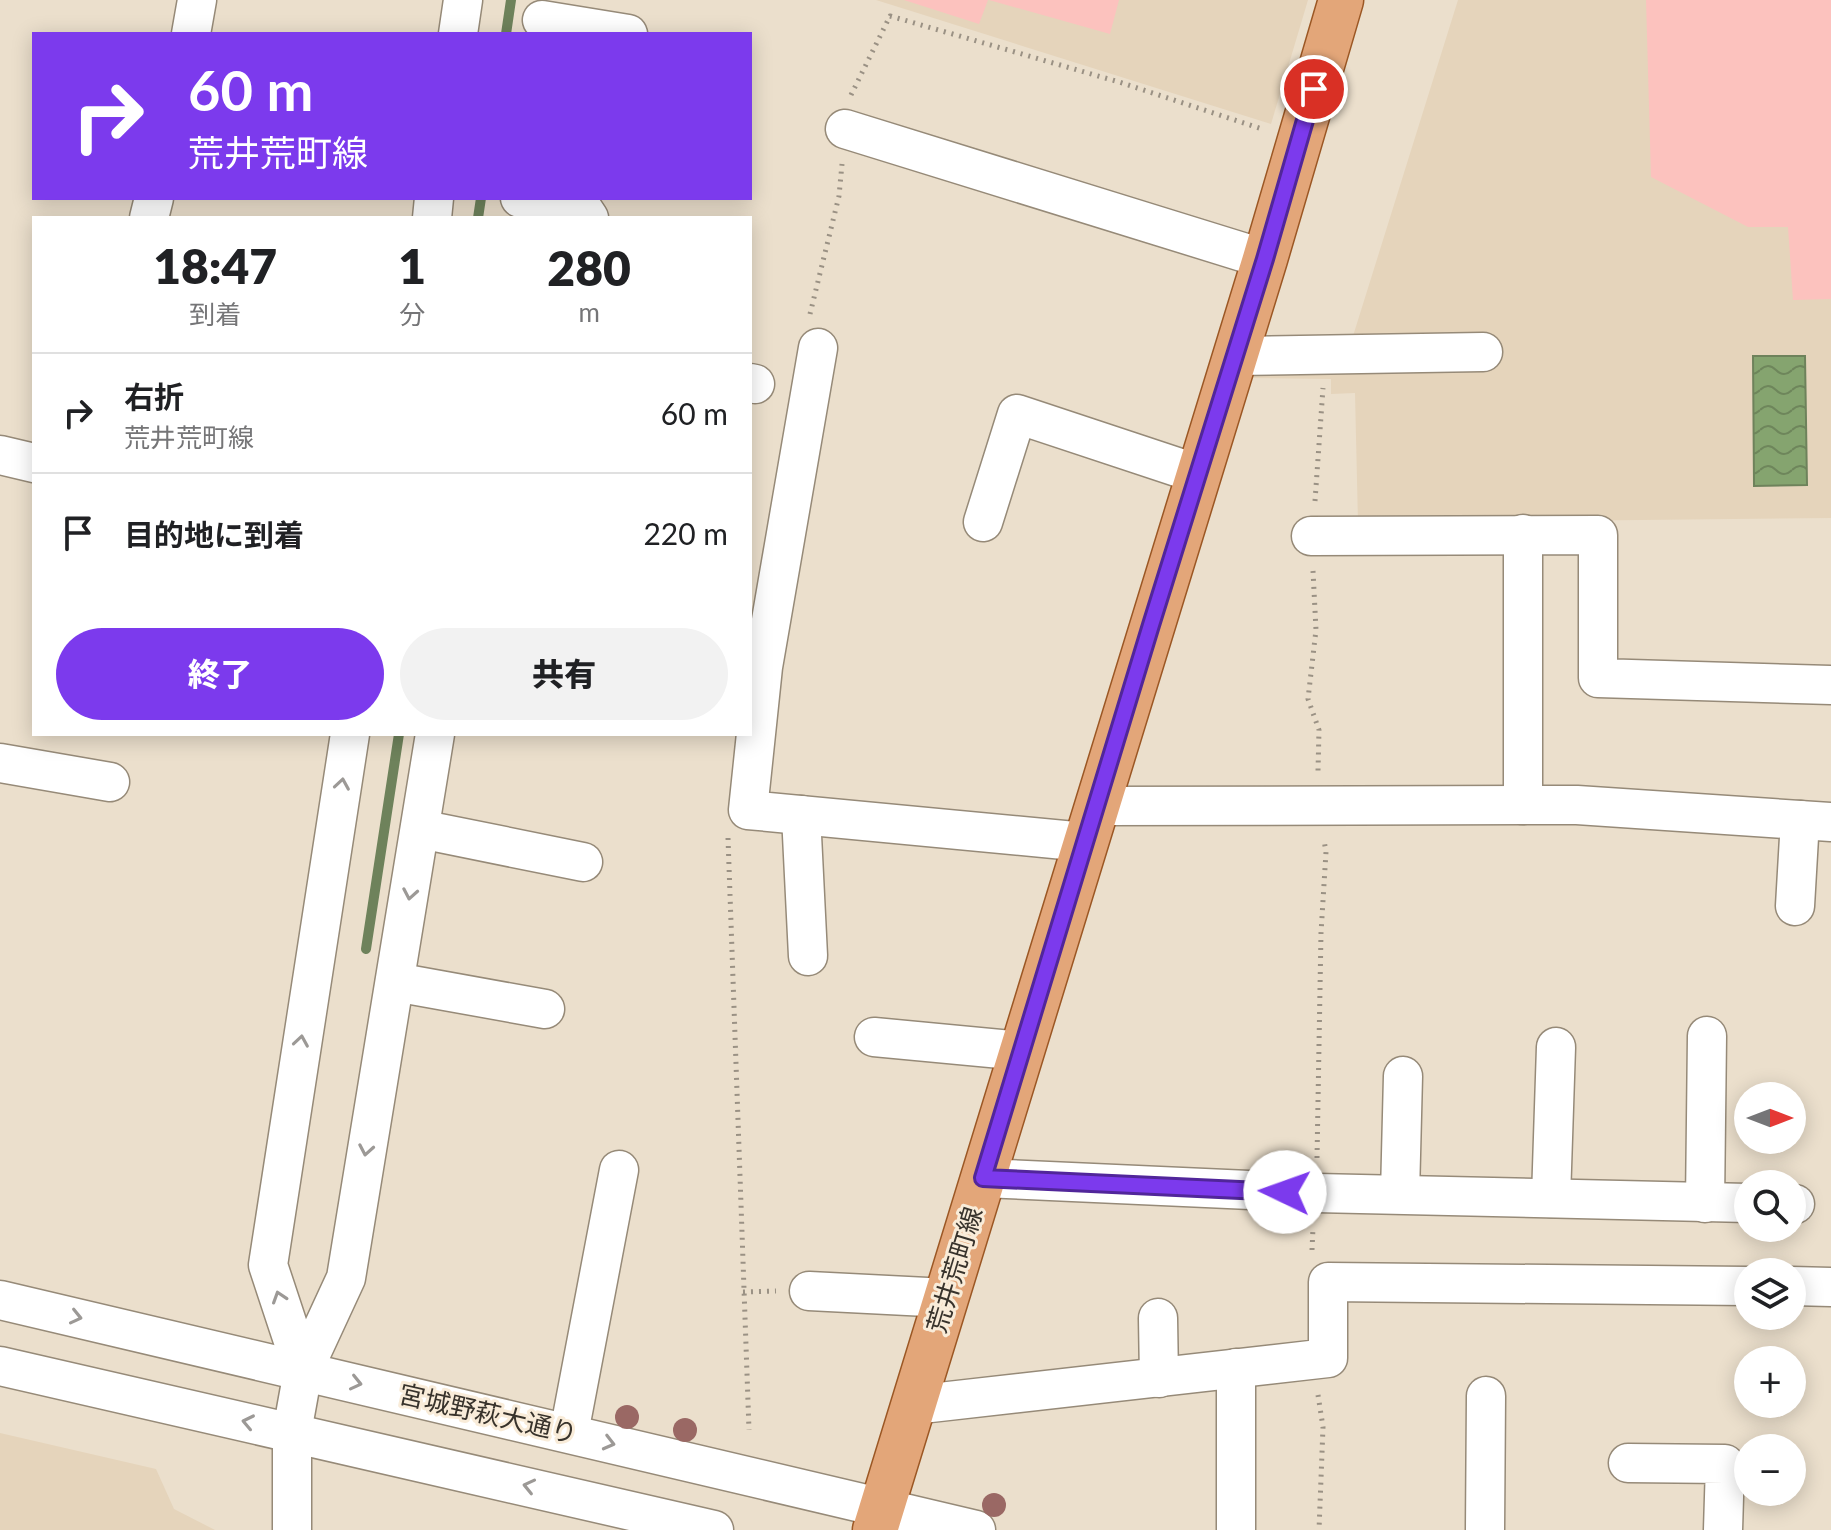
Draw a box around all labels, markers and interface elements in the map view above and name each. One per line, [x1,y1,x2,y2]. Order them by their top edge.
pin [1280,55,1348,123]
text: 60 m [188,56,313,123]
icon: right [56,64,160,168]
icon: arrive [1292,67,1336,111]
text: 荒井荒町線 [188,130,368,174]
text: 18:47 [153,237,277,294]
text: 1 [398,237,426,294]
text: 280 [547,239,631,296]
text: m [578,296,600,328]
text: 到着 [189,298,241,330]
text: 分 [399,298,425,330]
text: 右折 [124,378,184,414]
icon: right [56,391,100,435]
text: 60 m [661,395,728,431]
text: 荒井荒町線 [124,421,254,453]
icon: arrive [56,511,100,555]
text: 220 m [643,515,728,551]
text: 目的地に到着 [124,516,304,552]
button: 終了 [56,628,384,720]
button: 共有 [400,628,728,720]
one-way arrow [332,777,349,791]
one-way arrow [402,887,419,901]
one-way arrow [292,1034,309,1048]
north arrow [1734,1082,1806,1154]
map controls [1734,1082,1806,1506]
one-way arrow [359,1143,376,1157]
position arrow [1243,1150,1327,1234]
button: search [1734,1170,1806,1242]
street label: 荒井荒町線 [920,1203,988,1337]
button: layers [1734,1258,1806,1330]
one-way arrow [272,1290,288,1304]
one-way arrow [69,1308,82,1325]
button: + [1734,1346,1806,1418]
one-way arrow [349,1374,363,1391]
street label: 宮城野萩大通り [396,1377,580,1449]
one-way arrow [242,1414,256,1431]
one-way arrow [602,1434,616,1451]
button: − [1734,1434,1806,1506]
one-way arrow [523,1479,536,1496]

